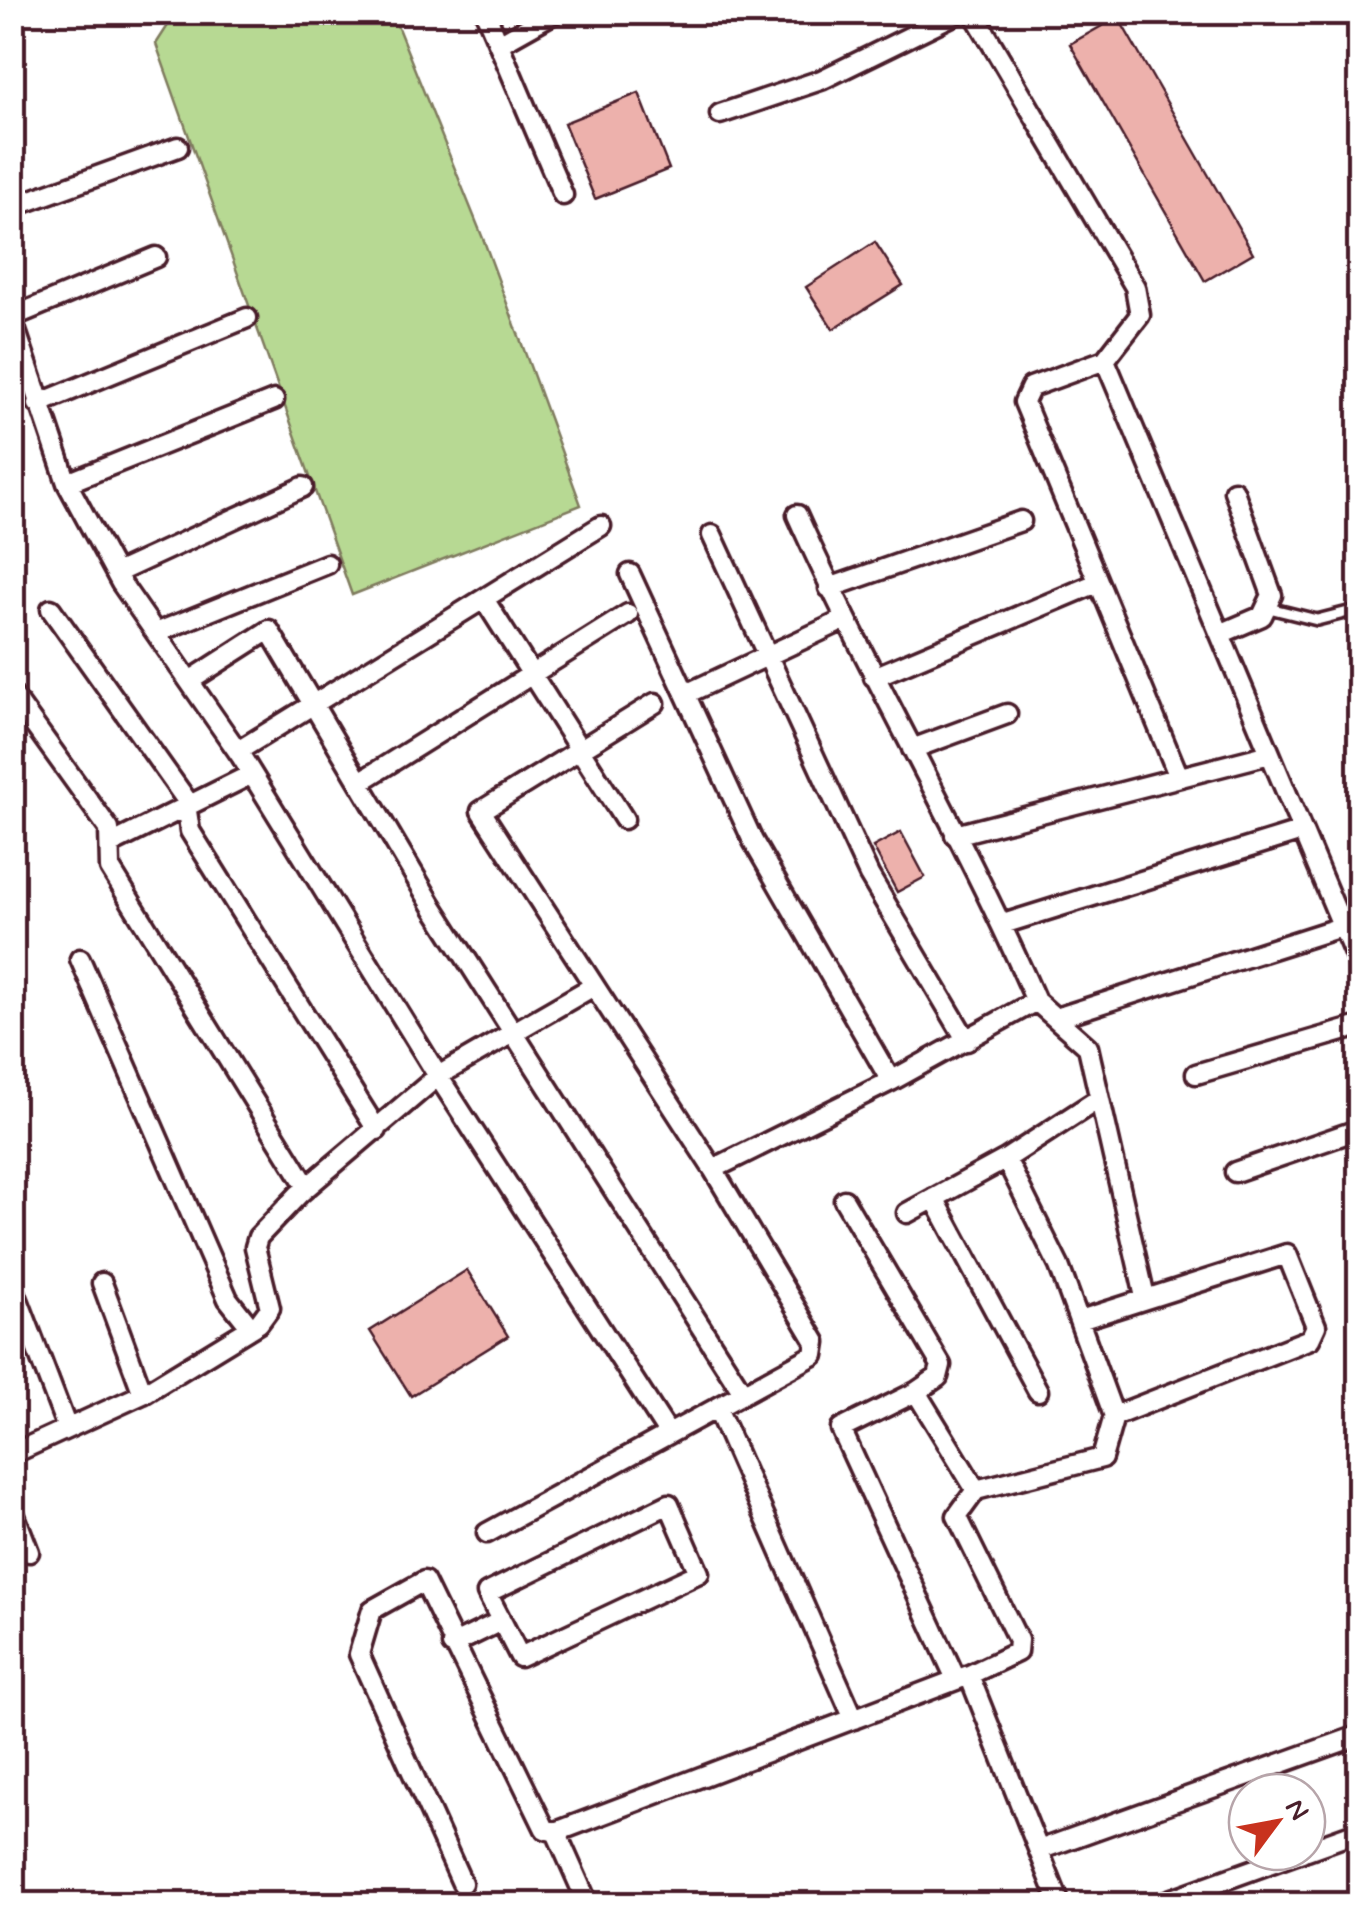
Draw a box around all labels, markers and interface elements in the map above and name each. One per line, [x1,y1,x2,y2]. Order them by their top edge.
north arrow [1227,1772,1327,1872]
text: N [1275,1792,1317,1828]

